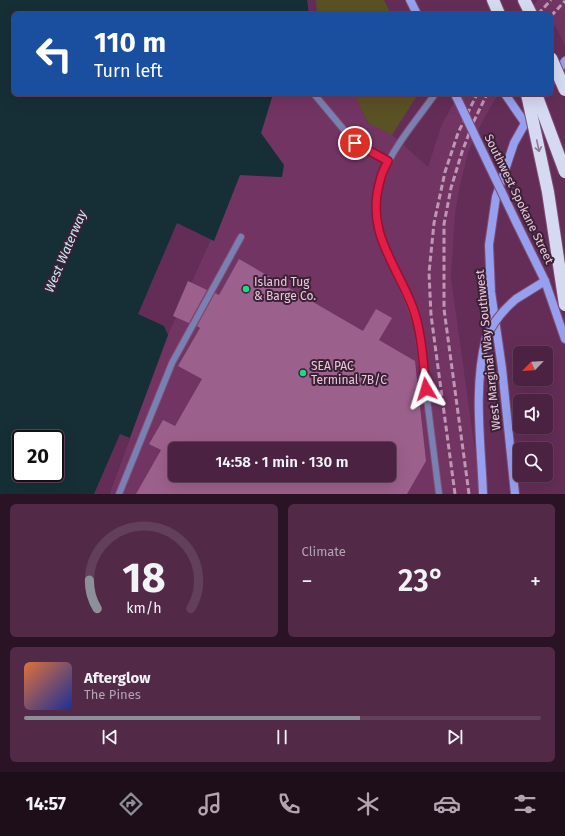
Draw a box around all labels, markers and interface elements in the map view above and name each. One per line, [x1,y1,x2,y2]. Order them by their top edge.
text: 110 m [94,26,166,59]
icon: left [28,28,80,80]
text: Turn left [94,60,163,82]
pin [338,126,372,160]
icon: arrive [344,132,366,154]
street label: Southwest Spokane Street [481,132,557,267]
one-way arrow [535,139,543,152]
water label: West Waterway [41,207,90,295]
street label: West Marginal Way Southwest [473,268,503,431]
place label: Island Tug & Barge Co. [254,275,316,303]
marker: Island Tug & Barge Co. [241,284,251,294]
north arrow [513,346,553,386]
map controls [513,346,553,482]
place label: SEA PAC Terminal 7B/C [311,359,387,387]
marker: SEA PAC Terminal 7B/C [298,368,308,378]
position arrow [405,368,447,410]
button: sound [513,394,553,434]
speed limit sign: 20 [12,430,64,482]
button: search [513,442,553,482]
text: 14:58 · 1 min · 130 m [215,453,349,471]
text: Climate [302,544,346,559]
text: 18 [122,552,165,602]
text: 23° [398,563,444,599]
text: − [302,568,313,595]
text: + [530,568,541,595]
text: km/h [126,599,161,616]
text: Afterglow [84,669,150,687]
text: The Pines [84,687,141,702]
icon: previous [99,726,121,748]
icon: pause [271,726,293,748]
icon: next [444,726,466,748]
icon: directions [117,790,145,818]
icon: music [196,790,224,818]
icon: phone [275,790,303,818]
icon: climate [354,790,382,818]
icon: car [433,790,461,818]
icon: filters [511,790,539,818]
text: 14:57 [25,793,66,815]

